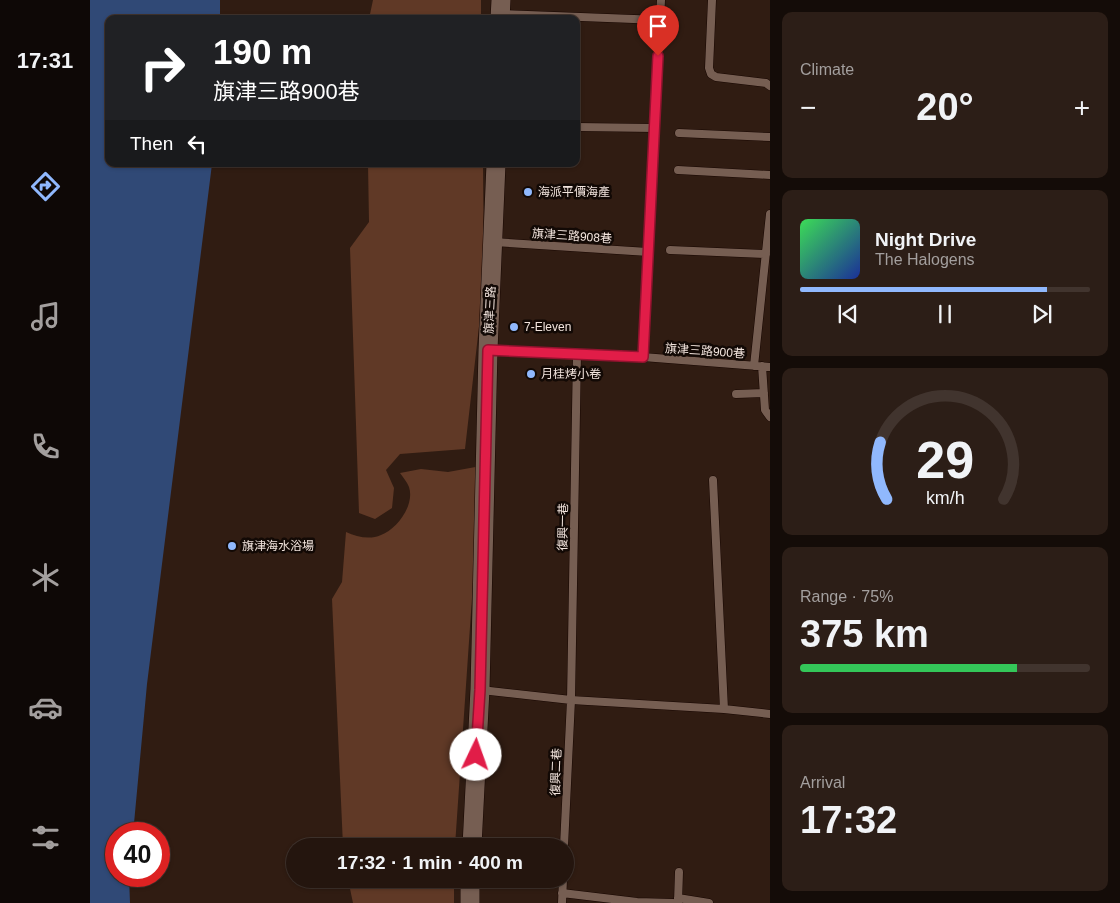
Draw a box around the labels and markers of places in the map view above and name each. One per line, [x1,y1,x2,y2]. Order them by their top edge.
pin [637,5,679,56]
place label: 海派平價海產 [538,185,610,199]
marker: 海派平價海產 [522,186,534,198]
place label: 7-Eleven [524,320,571,334]
marker: 7-Eleven [508,321,520,333]
place label: 月桂烤小卷 [541,367,601,381]
marker: 月桂烤小卷 [525,368,537,380]
place label: 旗津海水浴場 [242,539,314,553]
marker: 旗津海水浴場 [226,540,238,552]

